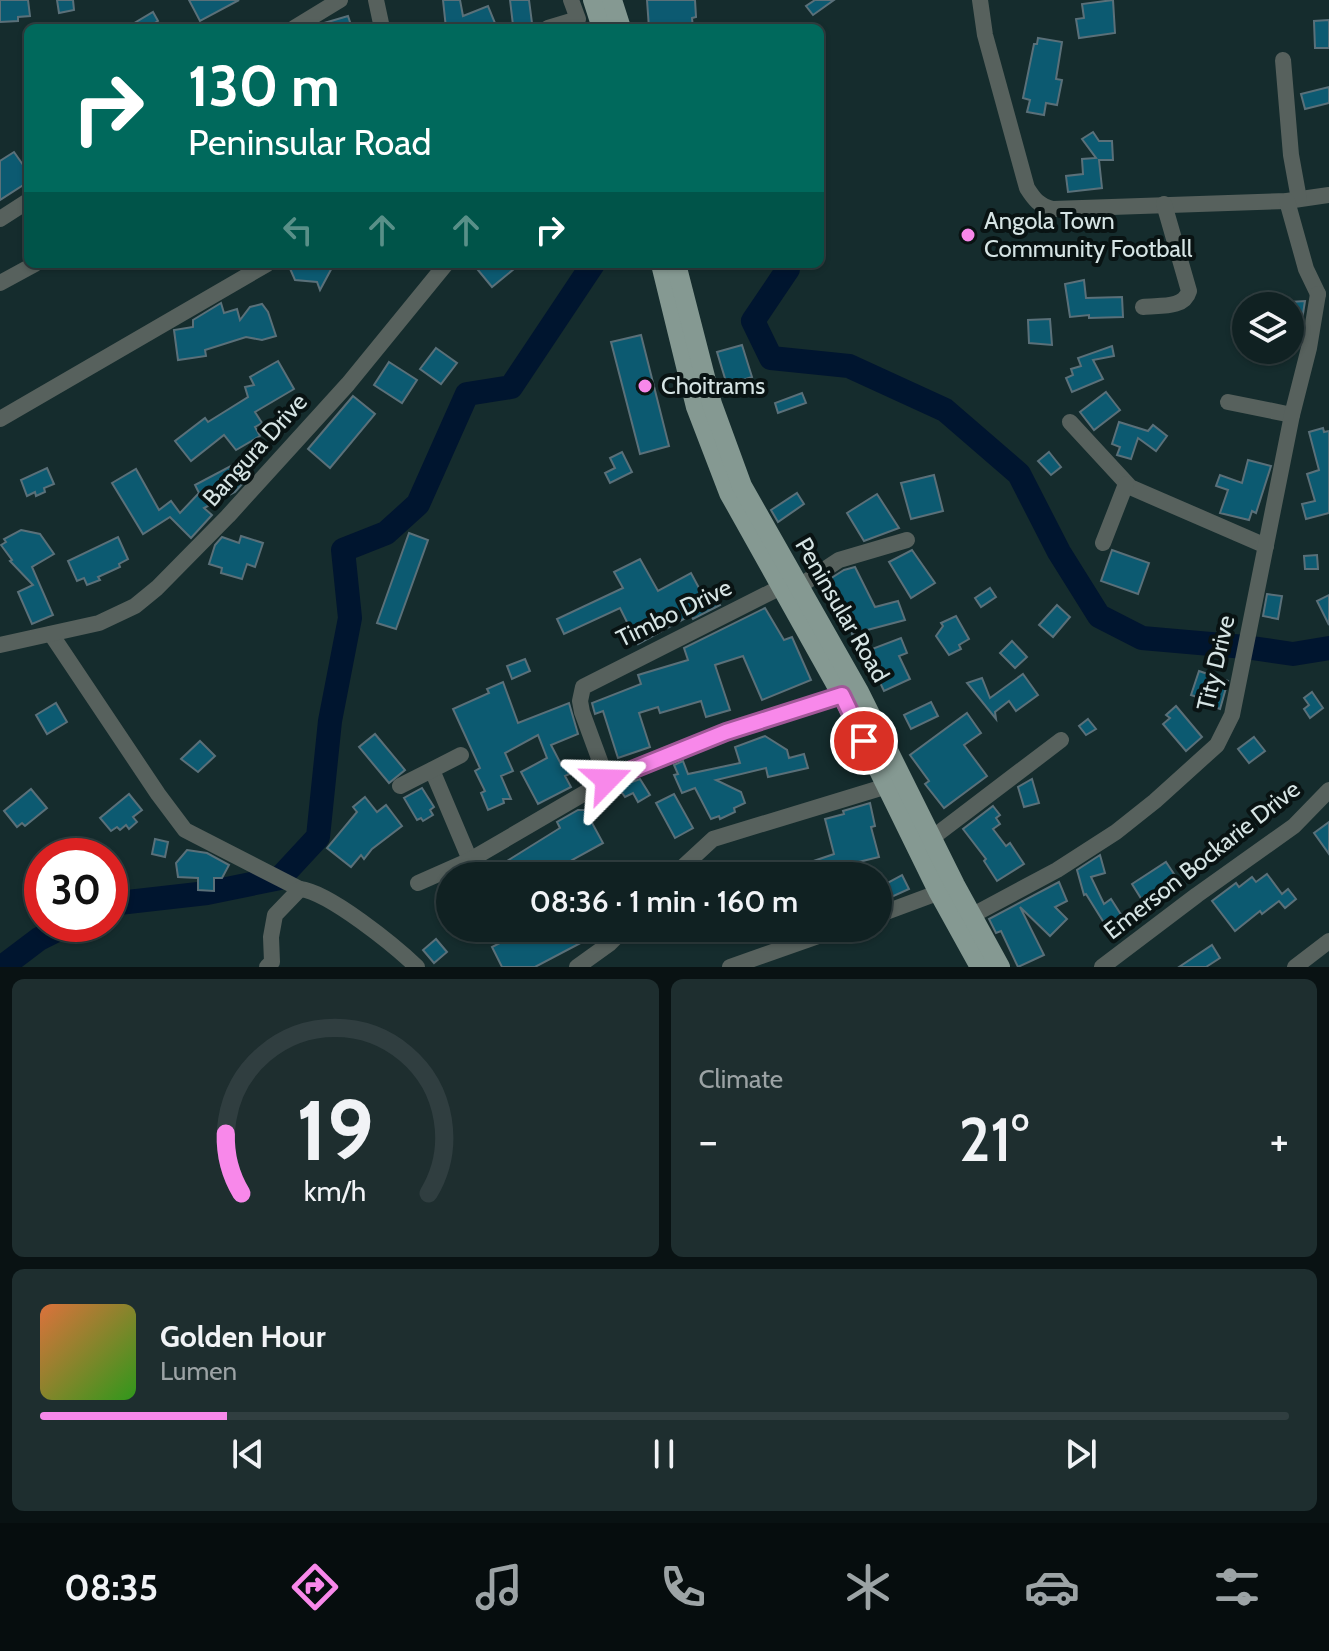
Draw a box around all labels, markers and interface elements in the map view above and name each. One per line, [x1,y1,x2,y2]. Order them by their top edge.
text: 130 m [188,52,340,120]
icon: right [56,56,160,160]
text: Peninsular Road [188,120,432,164]
place label: Angola Town Community Football [984,206,1193,263]
icon: left [276,208,320,252]
icon: ahead [360,208,404,252]
icon: ahead [444,208,488,252]
icon: right [528,208,572,252]
marker: Angola Town Community Football [959,226,977,244]
map controls [1232,292,1304,364]
button: layers [1232,292,1304,364]
place label: Choitrams [661,371,765,400]
marker: Choitrams [636,377,654,395]
street label: Bangura Drive [196,387,313,512]
street label: Peninsular Road [789,532,896,687]
street label: Timbo Drive [611,572,736,653]
street label: Tity Drive [1190,612,1241,713]
pin [830,707,898,775]
icon: arrive [842,719,886,763]
position arrow [565,738,649,822]
street label: Emerson Bockarie Drive [1098,774,1305,945]
speed limit sign: 30 [24,838,128,942]
text: 08:36 · 1 min · 160 m [530,883,798,920]
text: Climate [699,1063,783,1095]
text: 19 [297,1080,374,1181]
text: 21° [959,1103,1029,1176]
text: − [699,1114,718,1167]
text: + [1270,1114,1289,1167]
text: km/h [304,1173,367,1208]
text: Golden Hour [160,1318,326,1355]
text: Lumen [160,1355,237,1387]
icon: previous [226,1432,270,1476]
icon: pause [642,1432,686,1476]
icon: next [1059,1432,1103,1476]
icon: directions [287,1559,343,1615]
icon: music [471,1559,527,1615]
icon: phone [655,1559,711,1615]
icon: climate [840,1559,896,1615]
icon: car [1024,1559,1080,1615]
icon: filters [1209,1559,1265,1615]
text: 08:35 [64,1565,158,1609]

